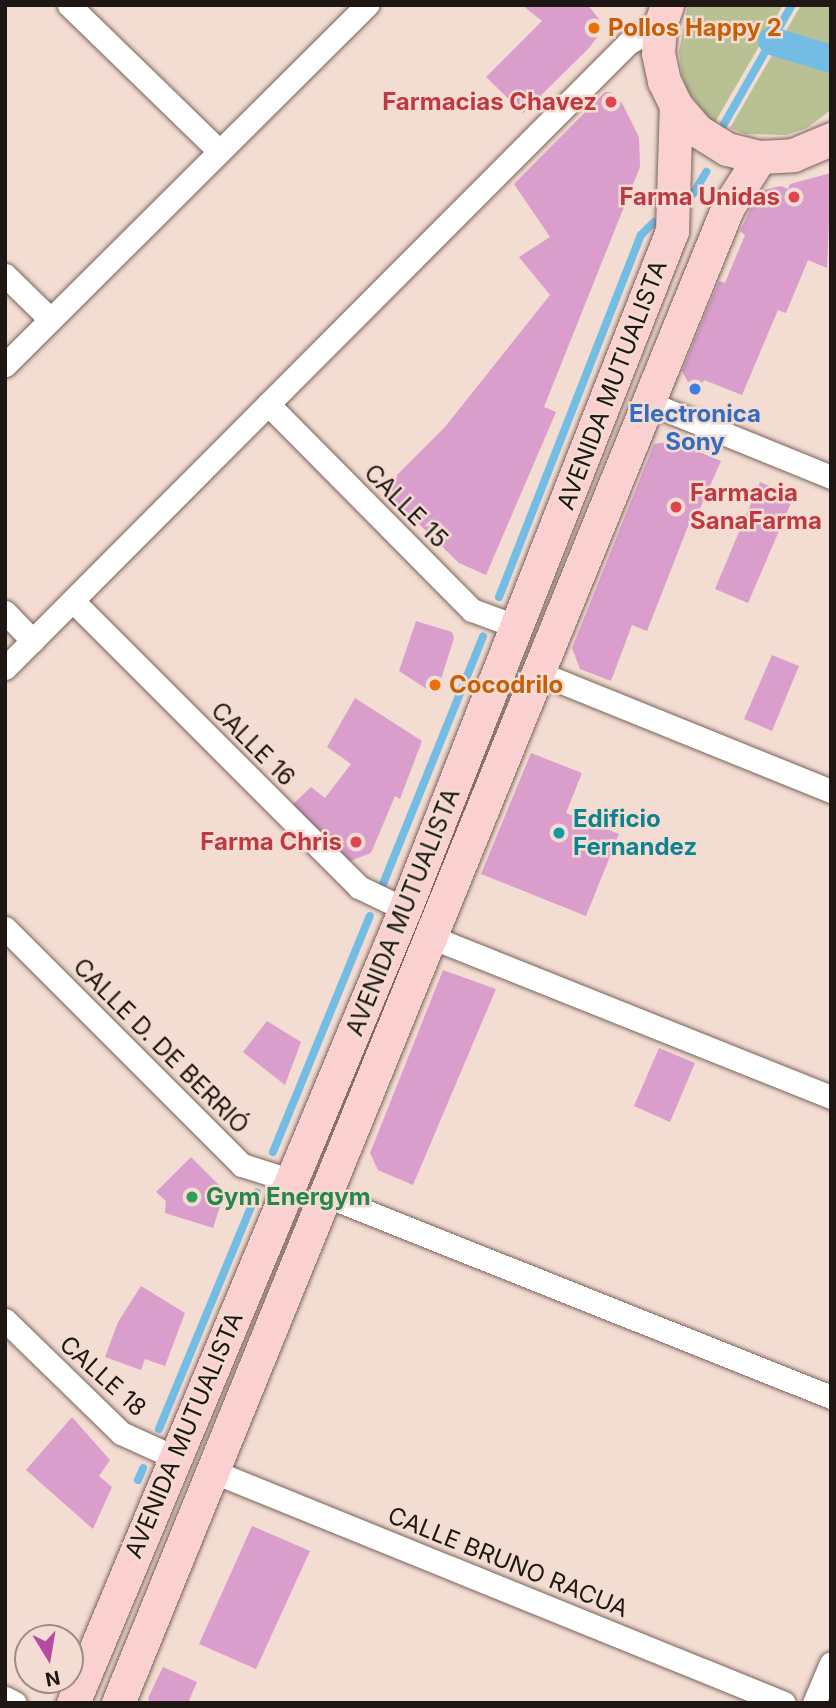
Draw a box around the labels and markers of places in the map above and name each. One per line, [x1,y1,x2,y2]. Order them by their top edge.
place label: Pollos Happy 2 [608,14,782,42]
marker: Pollos Happy 2 [586,20,602,36]
place label: Farmacias Chavez [382,88,597,116]
marker: Farmacias Chavez [603,94,619,110]
place label: Farma Unidas [619,183,780,211]
marker: Farma Unidas [786,189,802,205]
marker: Electronica Sony [687,381,703,397]
place label: Electronica Sony [629,400,761,456]
place label: Farmacia SanaFarma [690,479,822,535]
marker: Farmacia SanaFarma [668,499,684,515]
place label: Cocodrilo [449,671,563,699]
marker: Cocodrilo [427,677,443,693]
place label: Edificio Fernandez [573,805,697,861]
marker: Edificio Fernandez [551,825,567,841]
place label: Farma Chris [200,828,342,856]
marker: Farma Chris [348,834,364,850]
place label: Gym Energym [206,1183,371,1211]
marker: Gym Energym [184,1189,200,1205]

